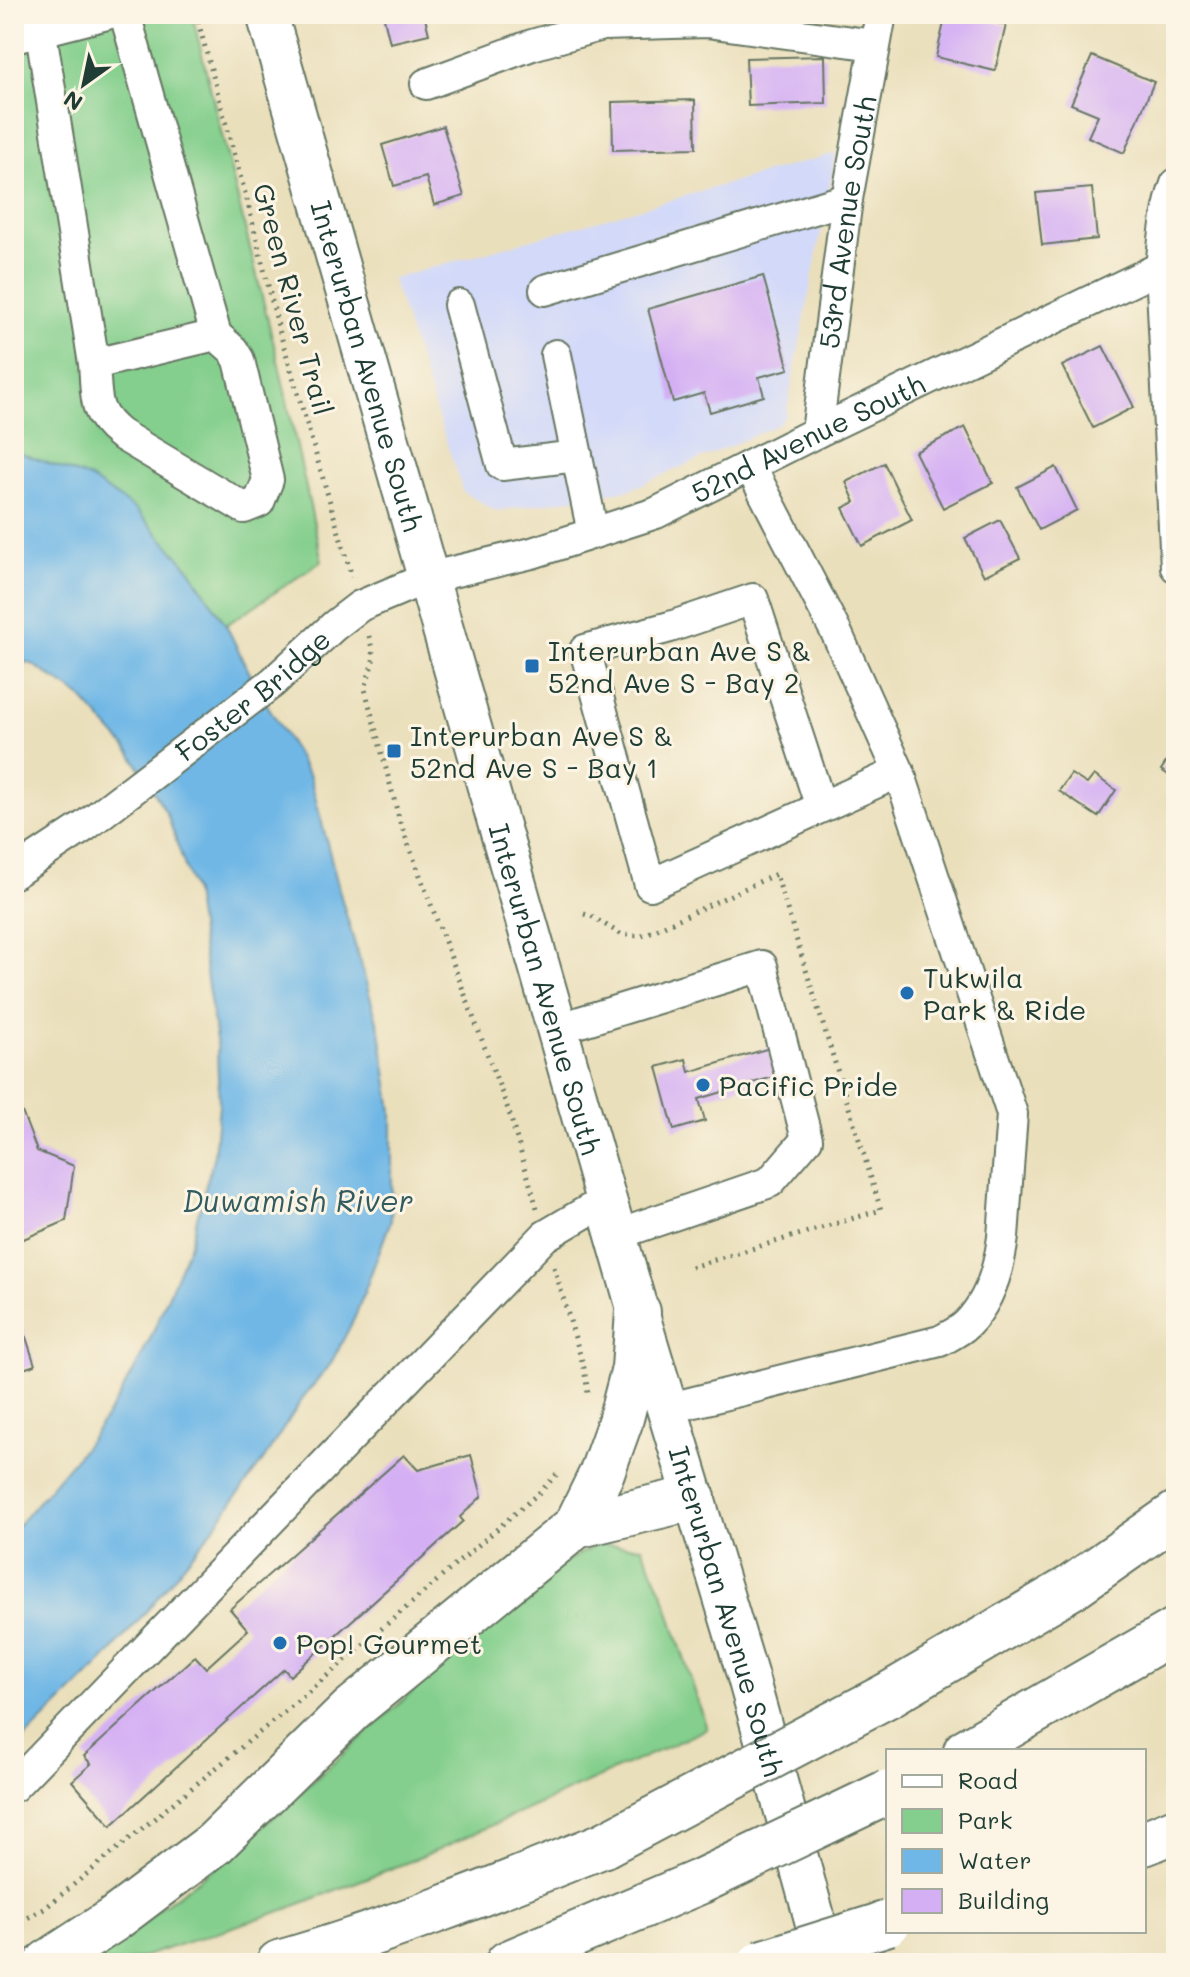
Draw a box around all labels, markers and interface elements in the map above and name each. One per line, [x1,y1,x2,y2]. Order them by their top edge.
north arrow [44,44,124,124]
text: N [58,84,88,118]
street label: 53rd Avenue South [810,93,884,351]
street label: Green River Trail [246,179,342,419]
street label: Interurban Avenue South [303,196,432,535]
street label: 52nd Avenue South [685,365,931,510]
street label: Foster Bridge [168,621,338,769]
place label: Interurban Ave S & 52nd Ave S - Bay 2 [548,632,811,700]
marker: Interurban Ave S & 52nd Ave S - Bay 2 [523,657,541,675]
place label: Interurban Ave S & 52nd Ave S - Bay 1 [410,717,673,785]
marker: Interurban Ave S & 52nd Ave S - Bay 1 [385,742,403,760]
street label: Interurban Avenue South [481,819,610,1159]
place label: Tukwila Park & Ride [923,959,1086,1027]
marker: Tukwila Park & Ride [898,984,916,1002]
place label: Pacific Pride [719,1067,898,1103]
marker: Pacific Pride [694,1076,712,1094]
water label: Duwamish River [182,1180,414,1220]
street label: Interurban Avenue South [661,1442,792,1780]
place label: Pop! Gourmet [296,1625,482,1661]
marker: Pop! Gourmet [271,1634,289,1652]
legend [886,1749,1146,1933]
text: Road [958,1764,1018,1795]
text: Park [958,1804,1012,1835]
text: Water [958,1844,1032,1875]
text: Building [958,1884,1049,1915]

